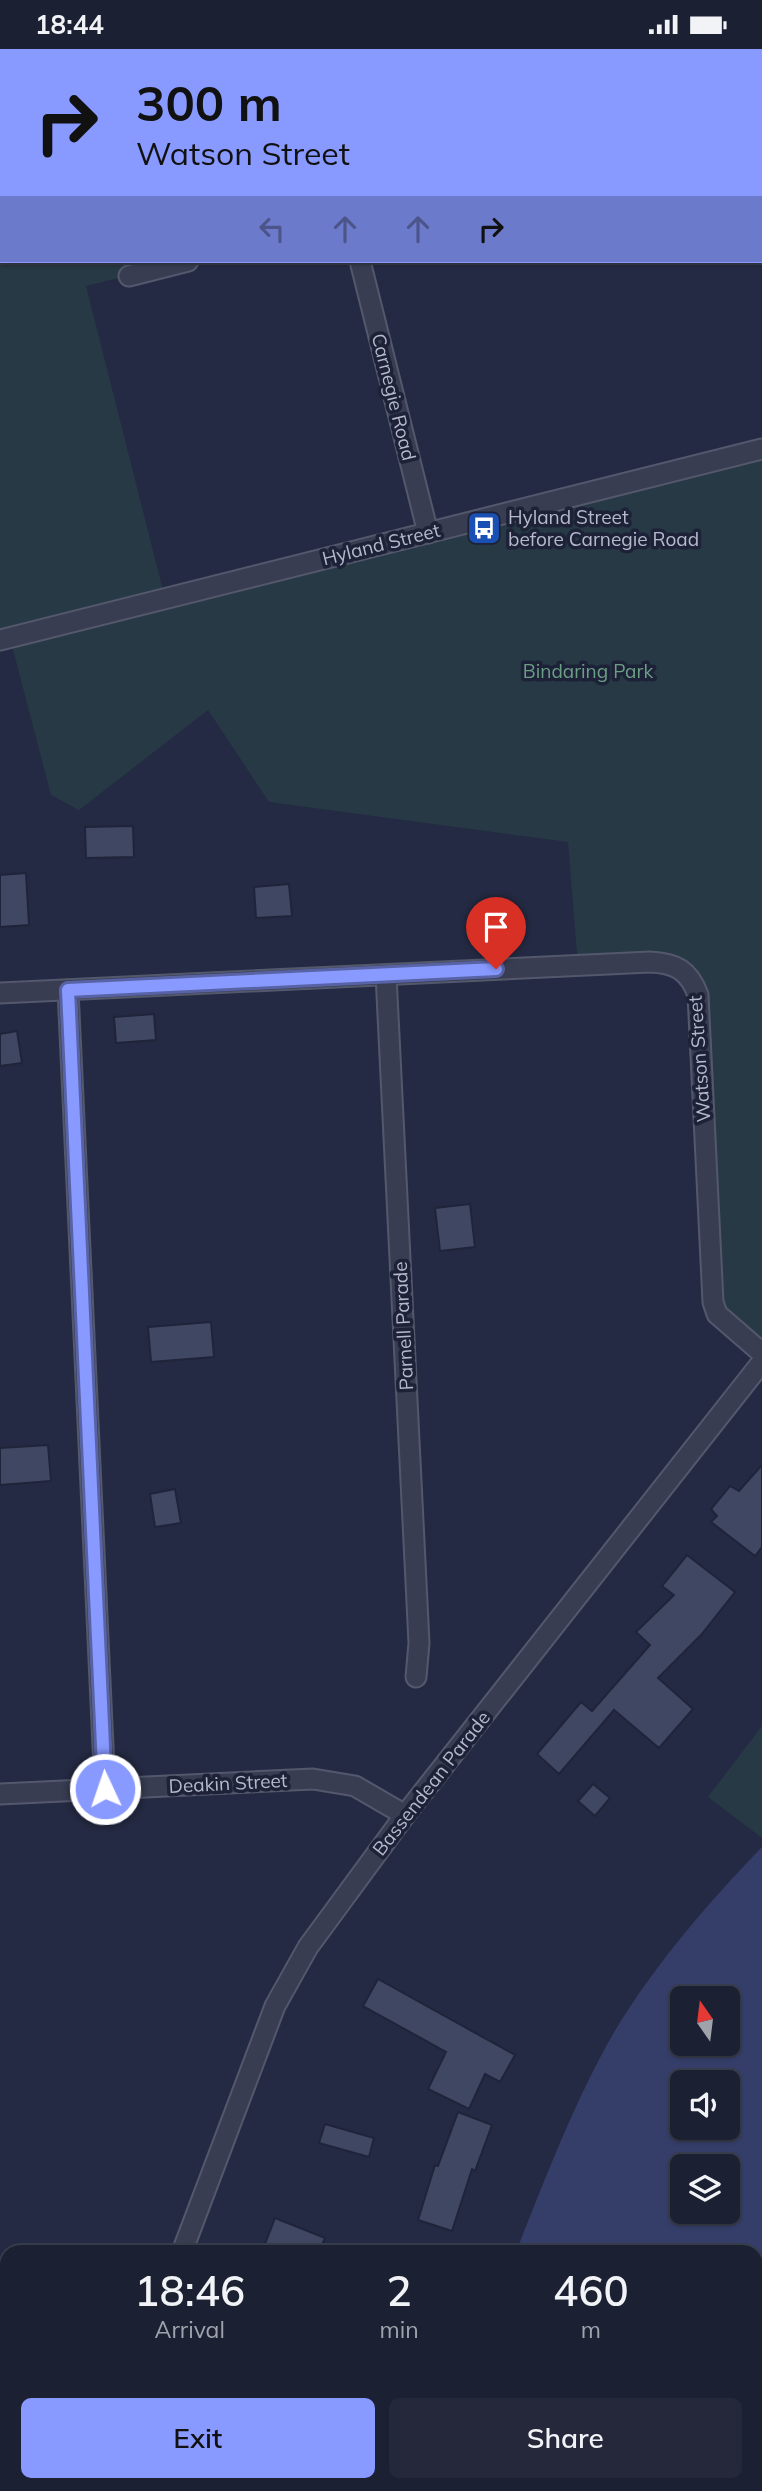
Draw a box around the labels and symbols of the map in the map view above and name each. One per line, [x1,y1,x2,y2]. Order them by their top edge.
street label: Carnegie Road [367,331,421,463]
place label: Hyland Street before Carnegie Road [508,505,699,551]
bus stop icon: Hyland Street before Carnegie Road [465,509,503,547]
street label: Hyland Street [320,518,443,570]
park label: Bindaring Park [523,659,653,683]
pin [466,897,526,969]
street label: Watson Street [683,994,715,1123]
street label: Parnell Parade [388,1261,418,1391]
street label: Bassendean Parade [367,1706,495,1860]
position arrow [68,1752,142,1826]
street label: Deakin Street [168,1768,288,1798]
north arrow [670,1986,740,2056]

